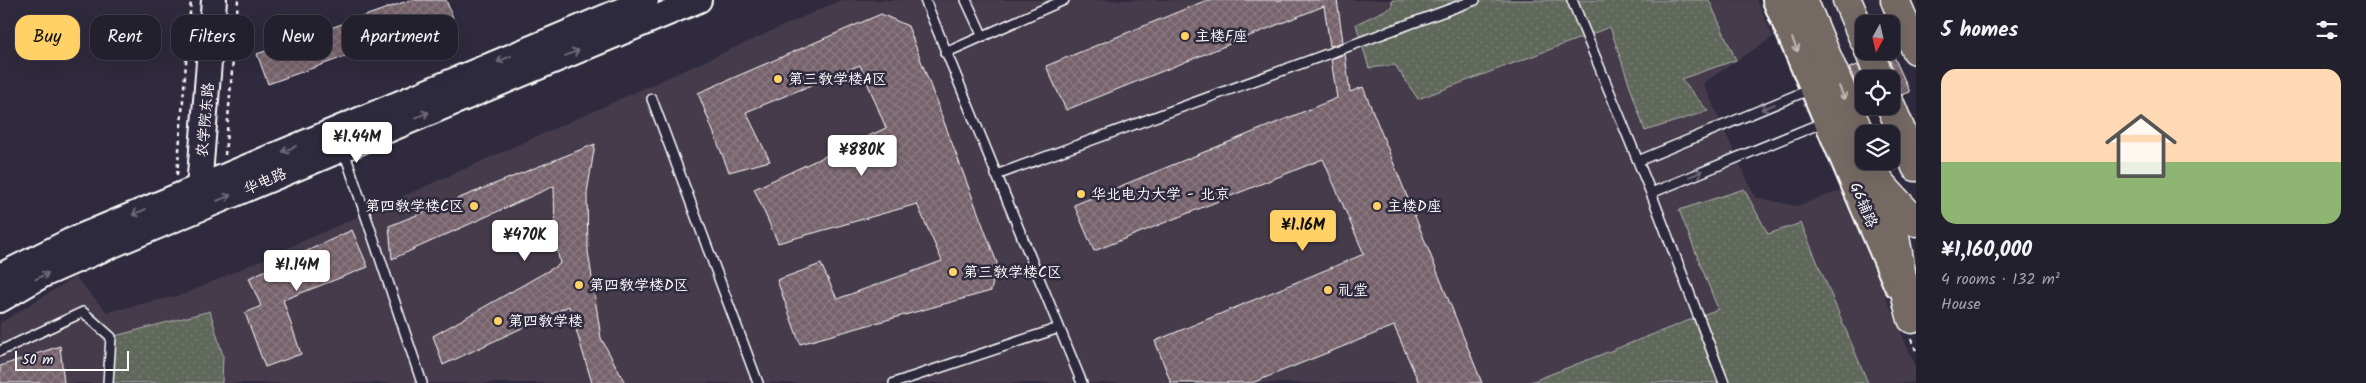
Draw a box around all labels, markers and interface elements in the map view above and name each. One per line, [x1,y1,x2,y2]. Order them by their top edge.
text: 5 homes [1941,14,2018,47]
chip: Buy [15,15,80,60]
chip: Rent [90,15,161,60]
chip: Filters [171,15,254,60]
chip: New [264,15,332,60]
chip: Apartment [342,15,458,60]
north arrow [1855,15,1900,60]
map controls [1855,15,1900,170]
icon: filters [2313,16,2341,44]
place label: 主楼F座 [1195,25,1248,49]
marker: 主楼F座 [1179,30,1191,42]
one-way arrow [1790,37,1800,52]
one-way arrow [565,47,580,56]
one-way arrow [497,55,512,65]
place label: 第三教学楼A区 [788,68,887,92]
button: locate [1855,70,1900,115]
marker: 第三教学楼A区 [772,73,784,85]
street label: 农学院东路 [191,82,221,158]
one-way arrow [1838,85,1848,100]
icon: home [2096,101,2186,191]
one-way arrow [1761,102,1776,112]
one-way arrow [415,110,430,119]
pin: ¥1.44M [316,121,398,164]
text: ¥1.44M [333,125,381,150]
button: layers [1855,125,1900,170]
pin: ¥880K [827,134,897,177]
text: ¥880K [839,138,885,163]
one-way arrow [282,145,297,155]
street label: 华电路 [240,162,291,202]
one-way arrow [1689,169,1704,178]
street label: G6辅路 [1843,179,1883,232]
place label: 华北电力大学 - 北京 [1091,183,1230,207]
marker: 华北电力大学 - 北京 [1075,188,1087,200]
one-way arrow [216,193,231,203]
place label: 第四教学楼C区 [365,195,464,219]
place label: 主楼D座 [1387,195,1442,219]
marker: 第四教学楼C区 [468,200,480,212]
marker: 主楼D座 [1371,200,1383,212]
one-way arrow [132,208,147,217]
pin: ¥1.16M [1262,210,1344,252]
text: ¥1.16M [1281,213,1325,238]
pin: ¥470K [490,220,560,262]
text: ¥470K [503,223,547,248]
text: ¥1,160,000 [1941,234,2032,267]
pin: ¥1.14M [256,250,338,292]
text: ¥1.14M [275,253,319,278]
place label: 第三教学楼C区 [963,261,1062,285]
marker: 第三教学楼C区 [947,266,959,278]
text: 4 rooms · 132 m² [1941,267,2060,292]
one-way arrow [35,271,50,281]
place label: 第四教学楼D区 [589,274,689,298]
marker: 第四教学楼D区 [573,279,585,291]
place label: 礼堂 [1338,279,1368,303]
marker: 礼堂 [1322,284,1334,296]
text: House [1941,292,1981,317]
place label: 第四教学楼 [508,310,583,334]
marker: 第四教学楼 [492,315,504,327]
scale bar [15,348,129,371]
text: 50 m [22,349,53,371]

